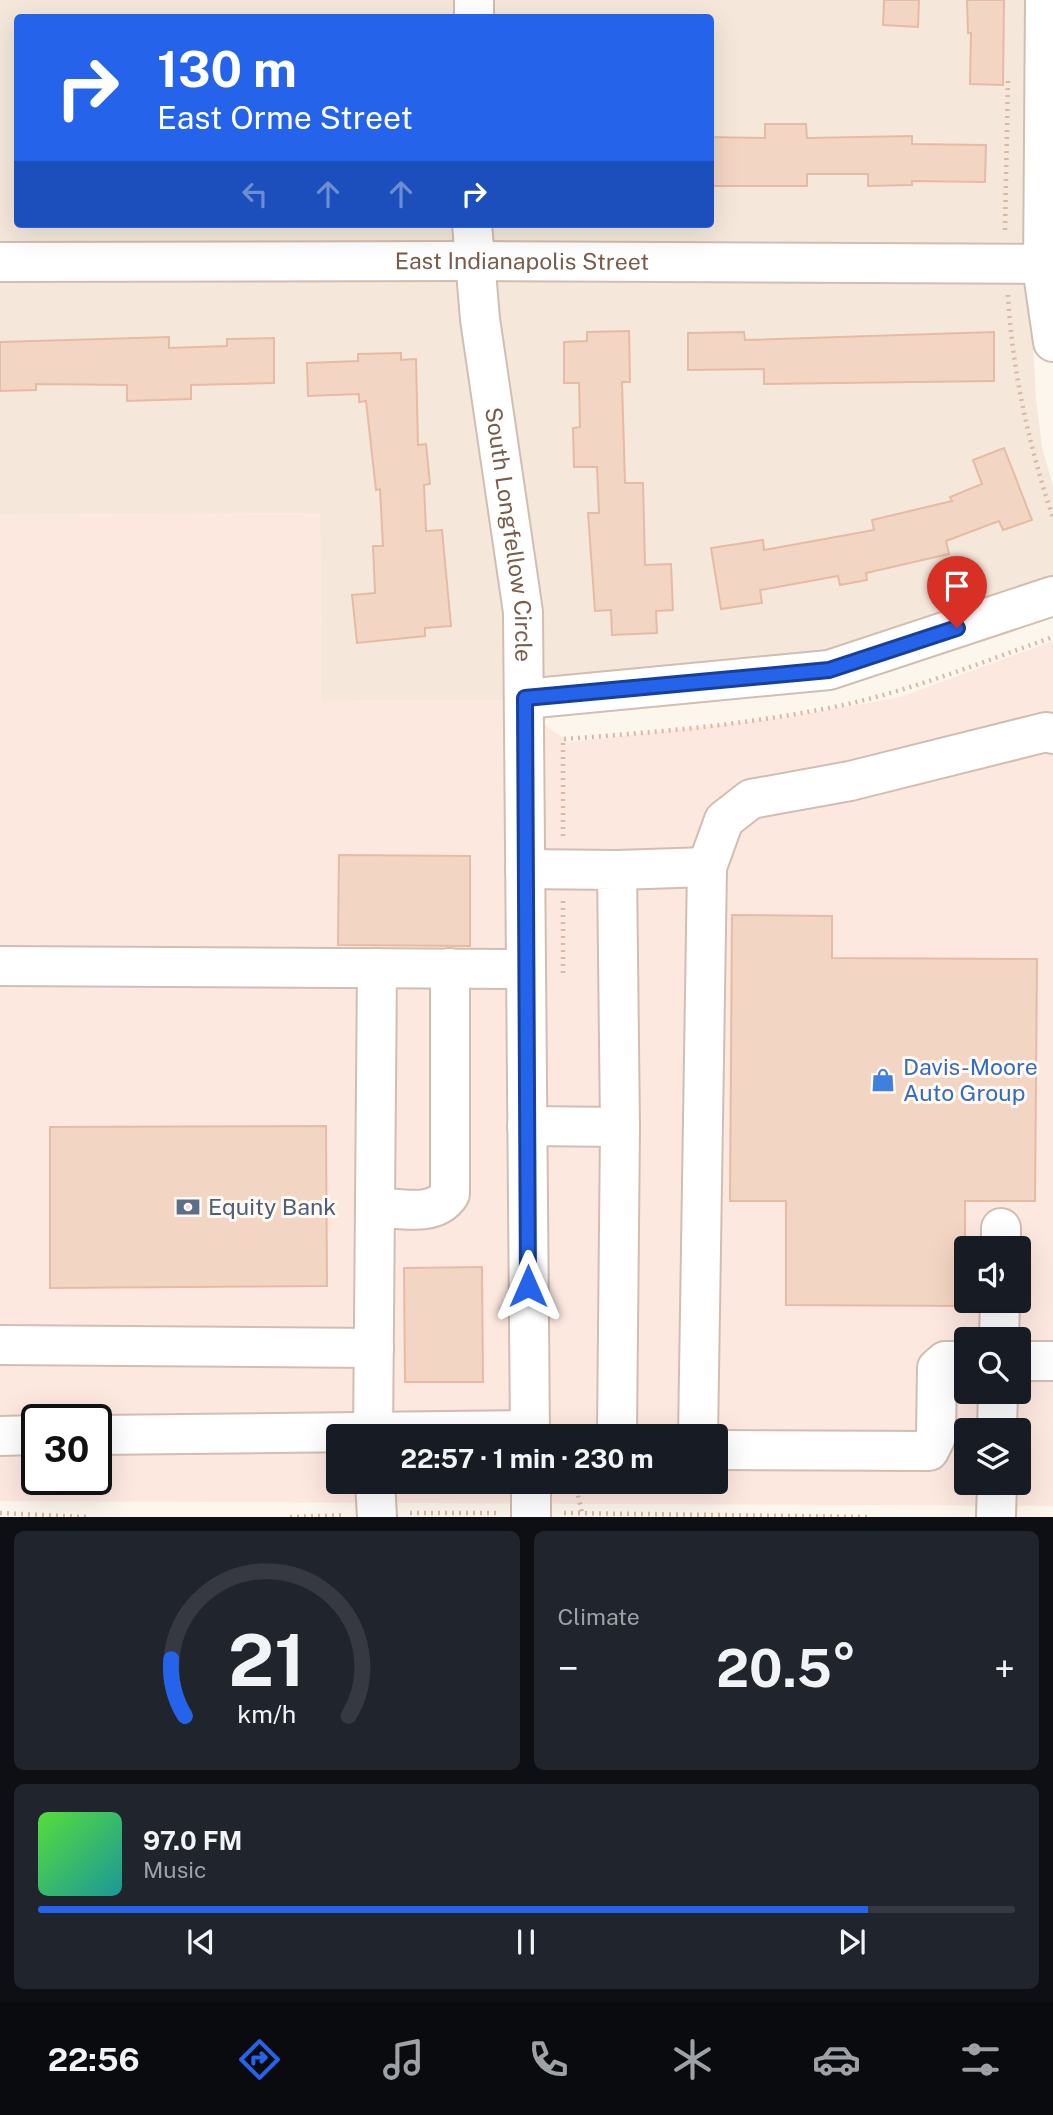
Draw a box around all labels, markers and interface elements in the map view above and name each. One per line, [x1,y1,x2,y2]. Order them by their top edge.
text: 130 m [157,40,297,98]
icon: right [42,42,133,133]
text: East Orme Street [157,99,413,136]
icon: left [236,175,274,213]
icon: ahead [309,175,347,213]
icon: ahead [382,175,420,213]
icon: right [455,175,493,213]
street label: East Indianapolis Street [395,247,649,275]
street label: South Longfellow Circle [480,405,537,662]
pin [927,556,987,628]
icon: arrive [938,567,976,605]
place label: Davis-Moore Auto Group [903,1053,1038,1106]
shop icon: Davis-Moore Auto Group [869,1066,897,1094]
bank icon: Equity Bank [174,1193,202,1221]
place label: Equity Bank [208,1193,336,1220]
map controls [954,1236,1031,1495]
button: sound [954,1236,1031,1313]
position arrow [491,1249,565,1323]
button: search [954,1327,1031,1404]
speed limit sign: 30 [21,1404,112,1495]
button: layers [954,1418,1031,1495]
text: 22:57 · 1 min · 230 m [401,1443,653,1474]
text: Climate [558,1603,640,1630]
text: 21 [228,1618,305,1703]
text: 20.5° [716,1638,856,1699]
text: − [558,1646,579,1691]
text: + [994,1646,1015,1691]
text: km/h [237,1699,296,1729]
text: 97.0 FM [143,1825,242,1856]
text: Music [143,1856,207,1883]
icon: previous [182,1923,220,1961]
icon: pause [507,1923,545,1961]
icon: next [833,1923,871,1961]
icon: directions [235,2035,284,2084]
icon: music [379,2035,428,2084]
icon: phone [524,2035,573,2084]
icon: climate [668,2035,717,2084]
icon: car [812,2035,861,2084]
icon: filters [956,2035,1005,2084]
text: 22:56 [48,2041,140,2078]

